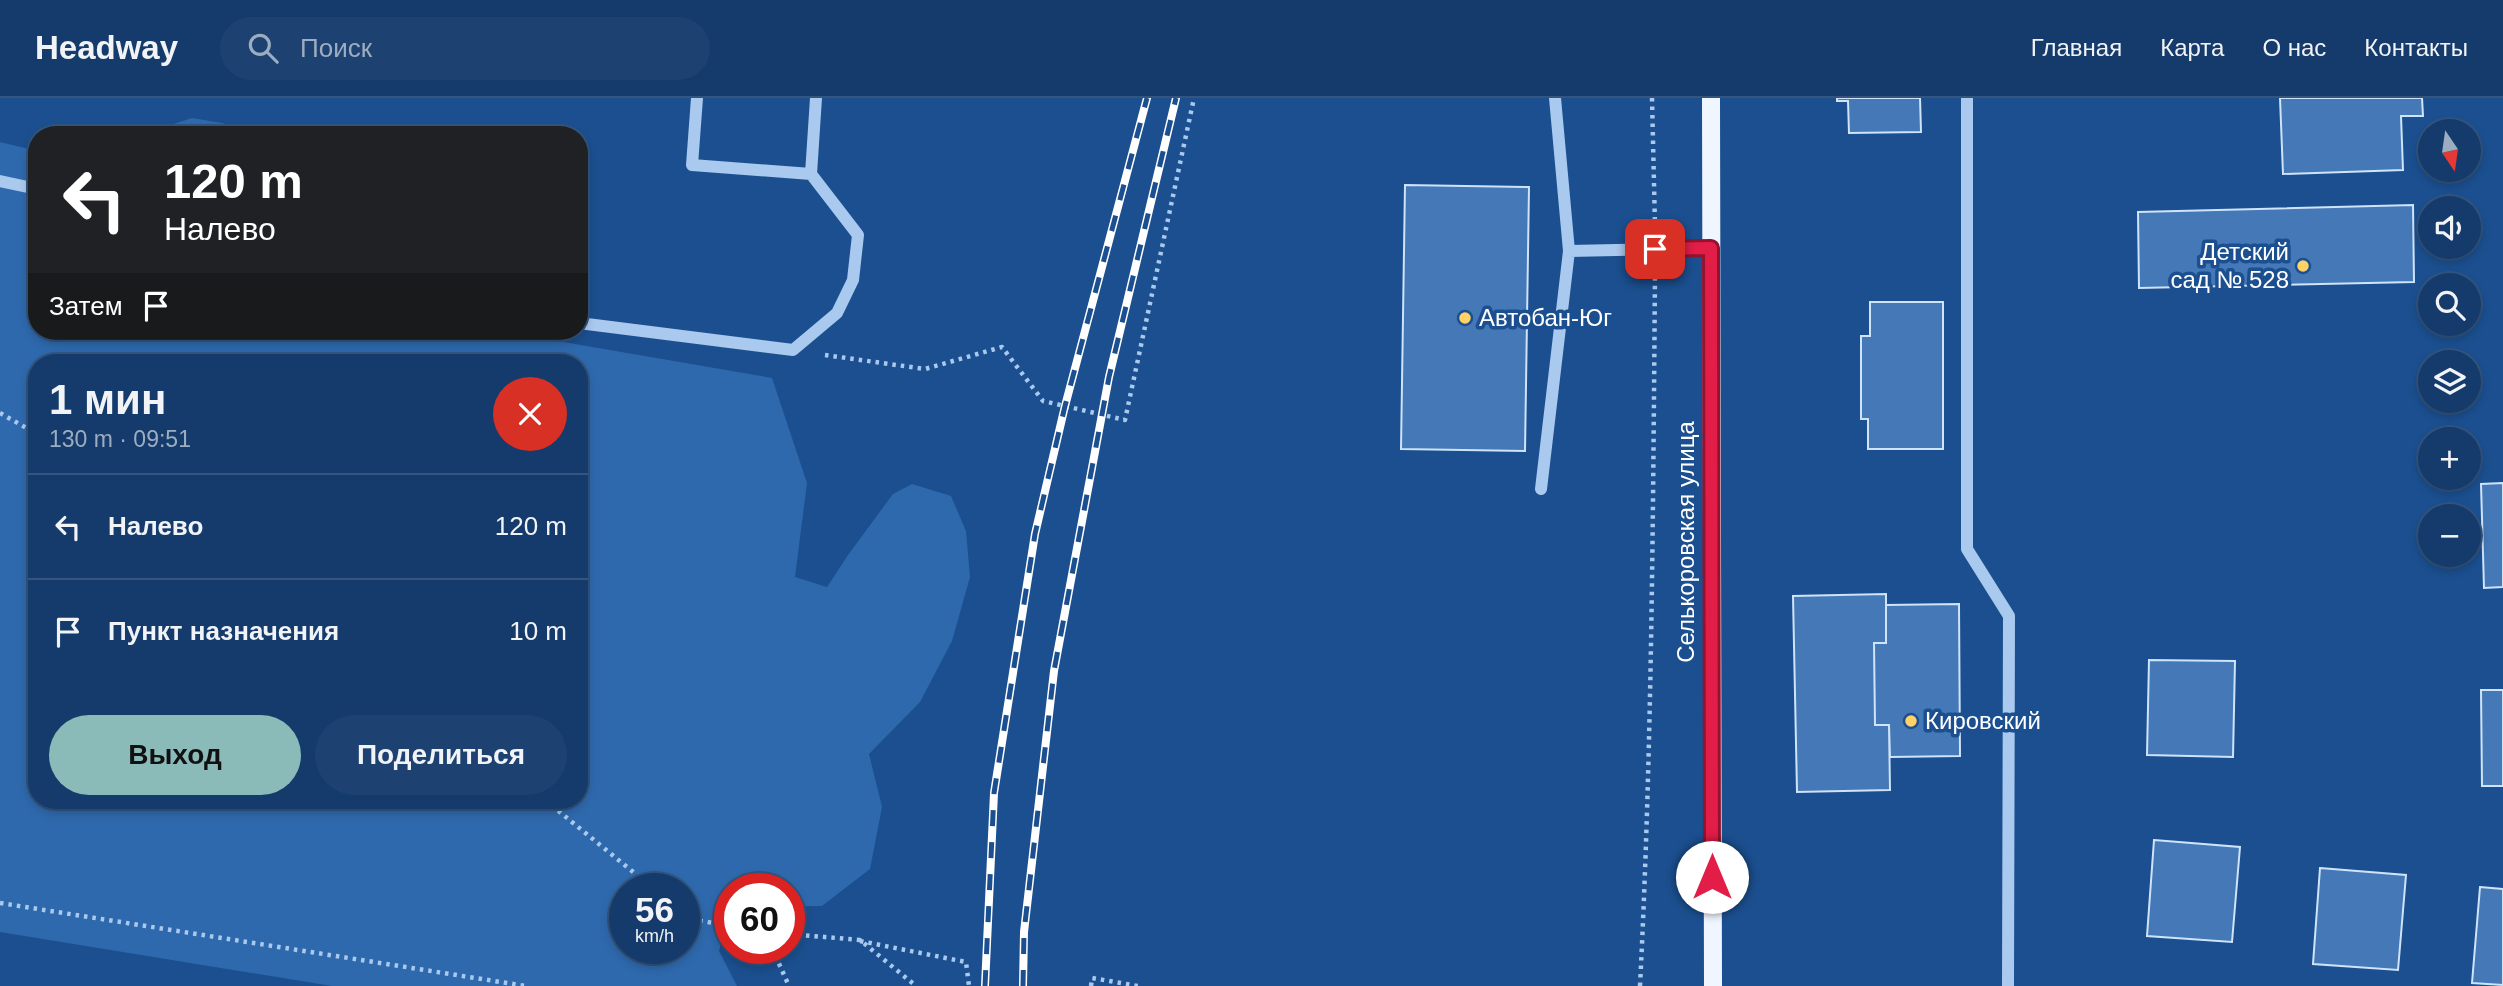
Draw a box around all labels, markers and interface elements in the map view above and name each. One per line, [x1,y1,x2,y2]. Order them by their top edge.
search box [220,17,710,80]
text: Headway [35,29,178,66]
icon: search [244,29,282,67]
text: Поиск [300,33,372,63]
text: Главная [2031,34,2122,61]
text: Карта [2160,34,2224,61]
text: О нас [2262,34,2326,61]
text: Контакты [2364,34,2468,61]
north arrow [2418,119,2482,182]
map controls [2418,119,2481,567]
icon: left [49,154,140,245]
text: 120 m [164,154,303,208]
button: sound [2418,196,2481,259]
text: Налево [164,211,276,247]
pin [1625,219,1685,279]
icon: arrive [1636,230,1674,268]
place label: Детский сад № 528 [2171,238,2289,293]
marker: Детский сад № 528 [2295,258,2311,274]
button: search [2418,273,2481,336]
icon: arrive [137,287,175,325]
text: Затем [49,291,123,321]
place label: Автобан-Юг [1479,304,1612,331]
marker: Автобан-Юг [1457,310,1473,326]
button: layers [2418,350,2481,413]
text: 1 мин [49,376,166,423]
button: close [493,377,567,451]
street label: Селькоровская улица [1672,421,1699,663]
text: 130 m · 09:51 [49,426,191,452]
button: + [2418,427,2481,490]
button: − [2418,504,2481,567]
icon: left [49,508,87,546]
text: Налево [108,511,203,541]
text: 120 m [495,511,567,541]
icon: arrive [49,613,87,651]
text: Пункт назначения [108,616,339,646]
text: 10 m [509,616,567,646]
place label: Кировский [1925,707,2041,734]
marker: Кировский [1903,713,1919,729]
button: Выход [49,715,301,795]
button: Поделиться [315,715,567,795]
position arrow [1675,840,1749,914]
speed limit sign: 60 [714,873,805,964]
text: 56 [635,890,674,929]
text: km/h [635,926,674,946]

